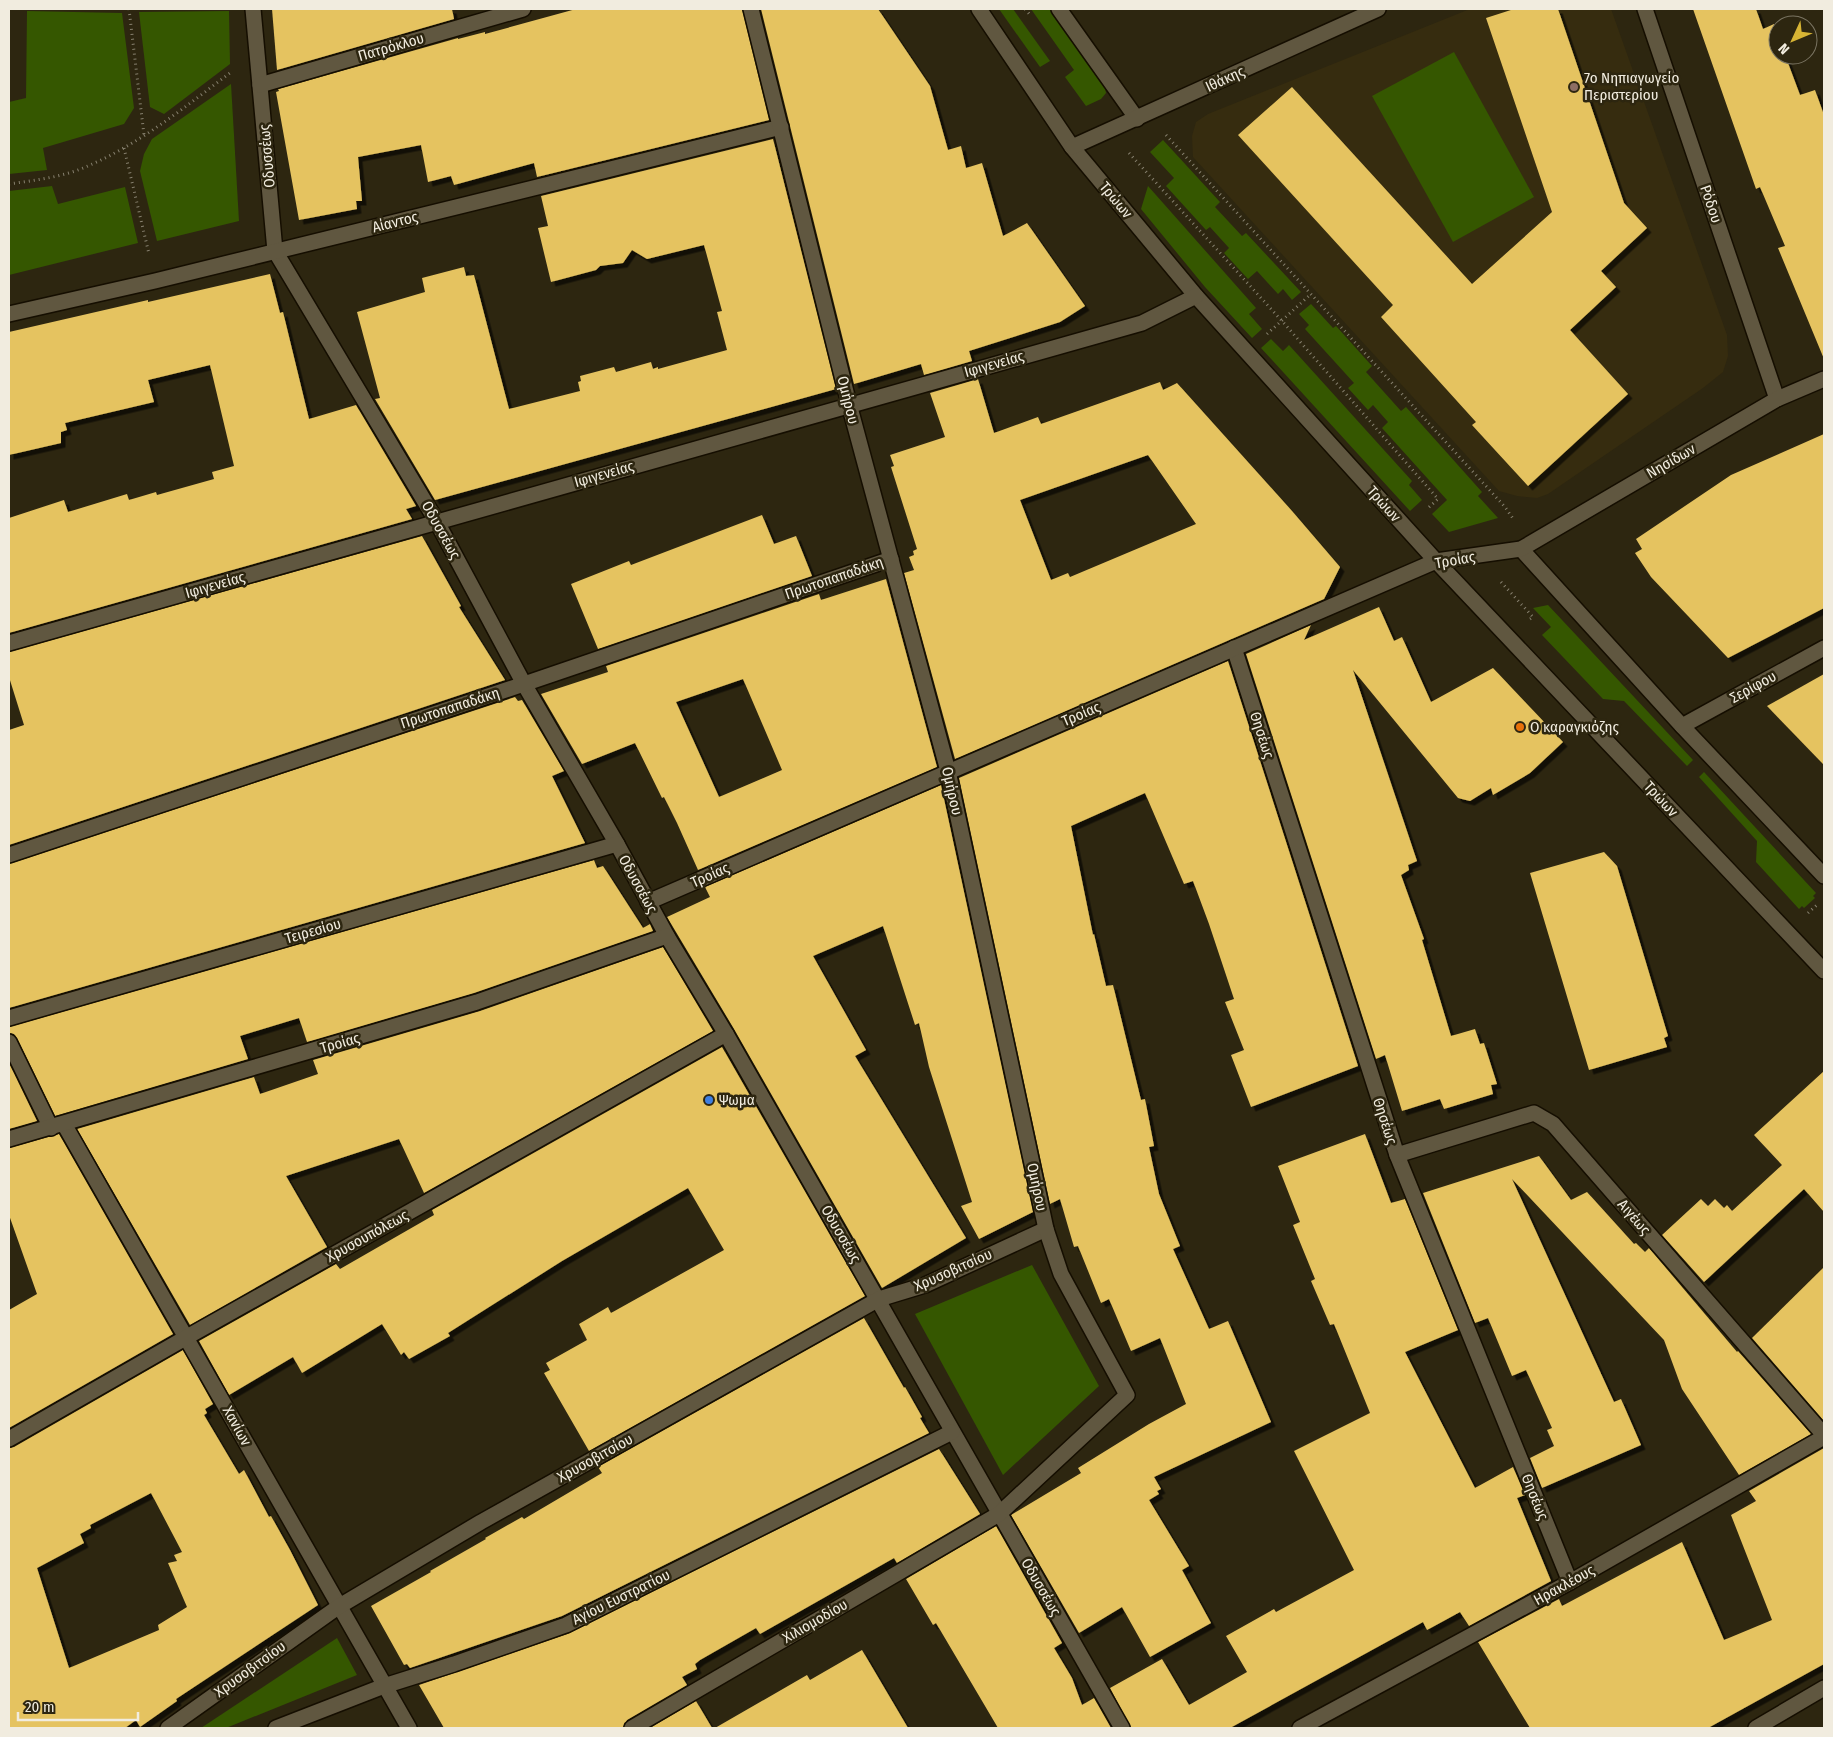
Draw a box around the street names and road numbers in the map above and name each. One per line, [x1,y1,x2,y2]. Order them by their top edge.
street label: Πατρόκλου [356,29,426,65]
street label: Ιθάκης [1203,62,1248,96]
street label: Οδυσσέως [255,123,279,189]
street label: Τρώων [1096,178,1137,222]
street label: Ρόδου [1696,183,1726,225]
street label: Αίαντος [370,207,420,236]
street label: Ιφιγενείας [962,347,1027,381]
street label: Ομήρου [833,374,863,426]
street label: Νησίδων [1643,440,1699,482]
street label: Ιφιγενείας [572,457,637,491]
street label: Τρώων [1363,482,1405,526]
street label: Οδυσσέως [418,498,465,563]
street label: Τροίας [1434,548,1477,572]
street label: Πρωτοπαπαδάκη [782,553,886,603]
street label: Ιφιγενείας [183,568,248,602]
street label: Σερίφου [1727,667,1779,707]
street label: Πρωτοπαπαδάκη [398,684,502,732]
street label: Τροίας [1059,698,1104,730]
street label: Θησέως [1246,709,1278,761]
street label: Ομήρου [938,765,966,817]
street label: Τρώων [1640,778,1682,821]
street label: Οδυσσέως [615,852,662,917]
street label: Τροίας [688,858,733,891]
street label: Τειρεσίου [283,914,343,948]
street label: Τροίας [318,1029,362,1057]
street label: Θησέως [1369,1095,1401,1147]
street label: Ομήρου [1023,1161,1051,1213]
street label: Αιγέως [1614,1196,1655,1239]
street label: Οδυσσέως [817,1202,865,1267]
street label: Χρυσουπόλεως [323,1206,412,1266]
street label: Χρυσοβιτσίου [911,1245,995,1295]
street label: Χανίων [219,1403,255,1449]
street label: Χρυσοβιτσίου [554,1430,636,1486]
street label: Θησέως [1518,1471,1553,1523]
street label: Οδυσσέως [1017,1555,1065,1620]
street label: Ηρακλέους [1530,1561,1598,1609]
street label: Αγίου Ευστρατίου [569,1565,673,1629]
street label: Χιλιομοδίου [779,1595,851,1647]
street label: Χρυσοβιτσίου [211,1637,289,1701]

